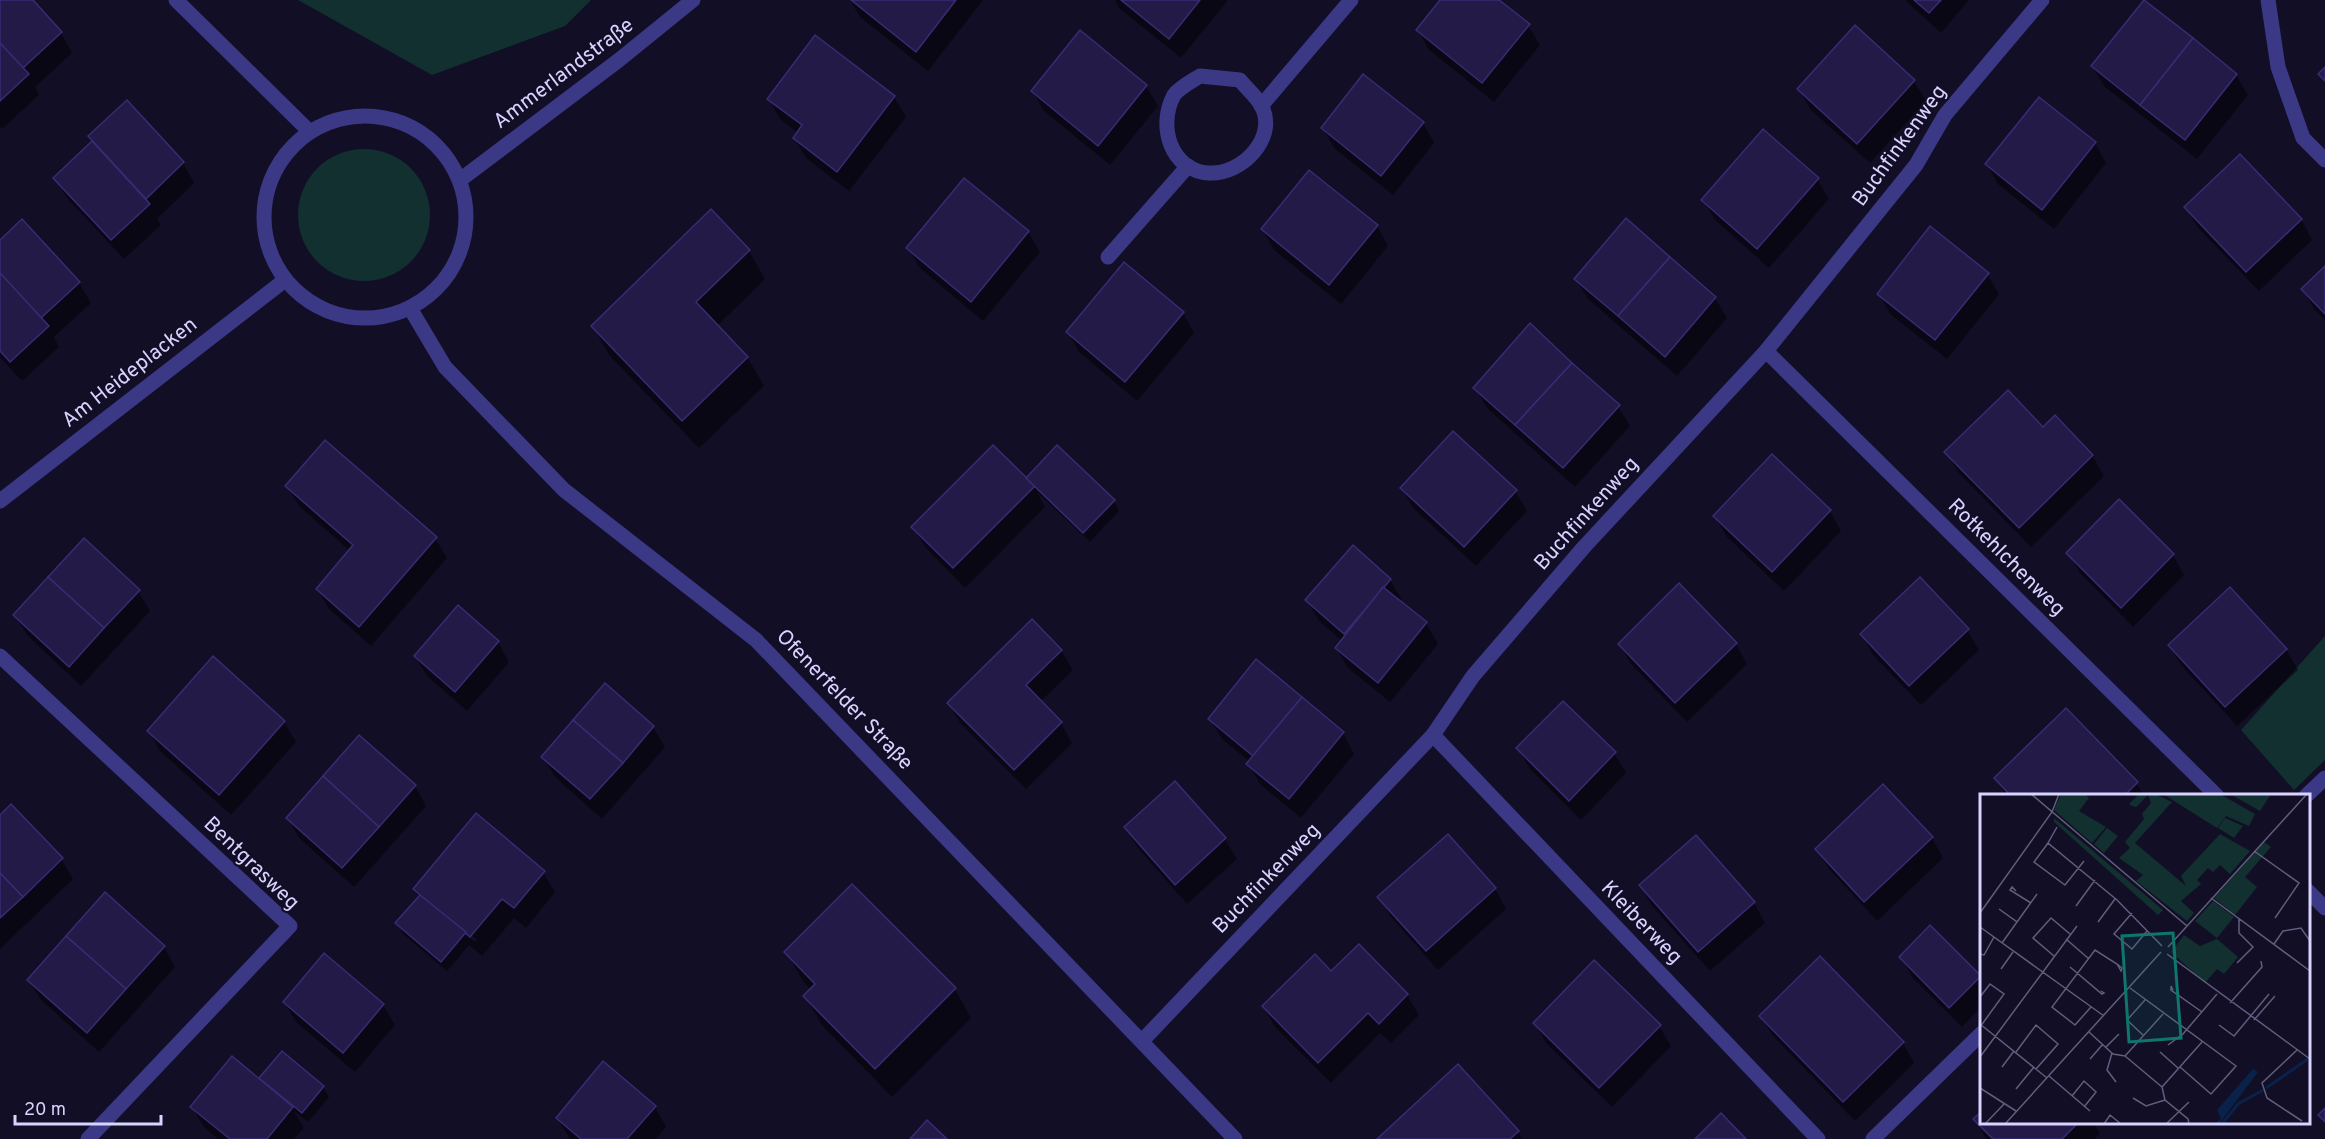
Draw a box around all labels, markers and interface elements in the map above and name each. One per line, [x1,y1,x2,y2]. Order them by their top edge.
street label: Ammerlandstraße [488,12,640,136]
street label: Buchfinkenweg [1847,80,1953,212]
street label: Am Heideplacken [57,312,203,434]
street label: Buchfinkenweg [1529,451,1645,577]
street label: Rotkehlchenweg [1941,493,2071,623]
street label: Ofenerfelder Straße [770,624,918,776]
inset map [1980,794,2310,1124]
street label: Bentgrasweg [197,811,305,917]
street label: Buchfinkenweg [1207,818,1327,940]
street label: Kleiberweg [1594,875,1688,971]
scale bar [15,1088,160,1126]
text: 20 m [24,1099,66,1122]

